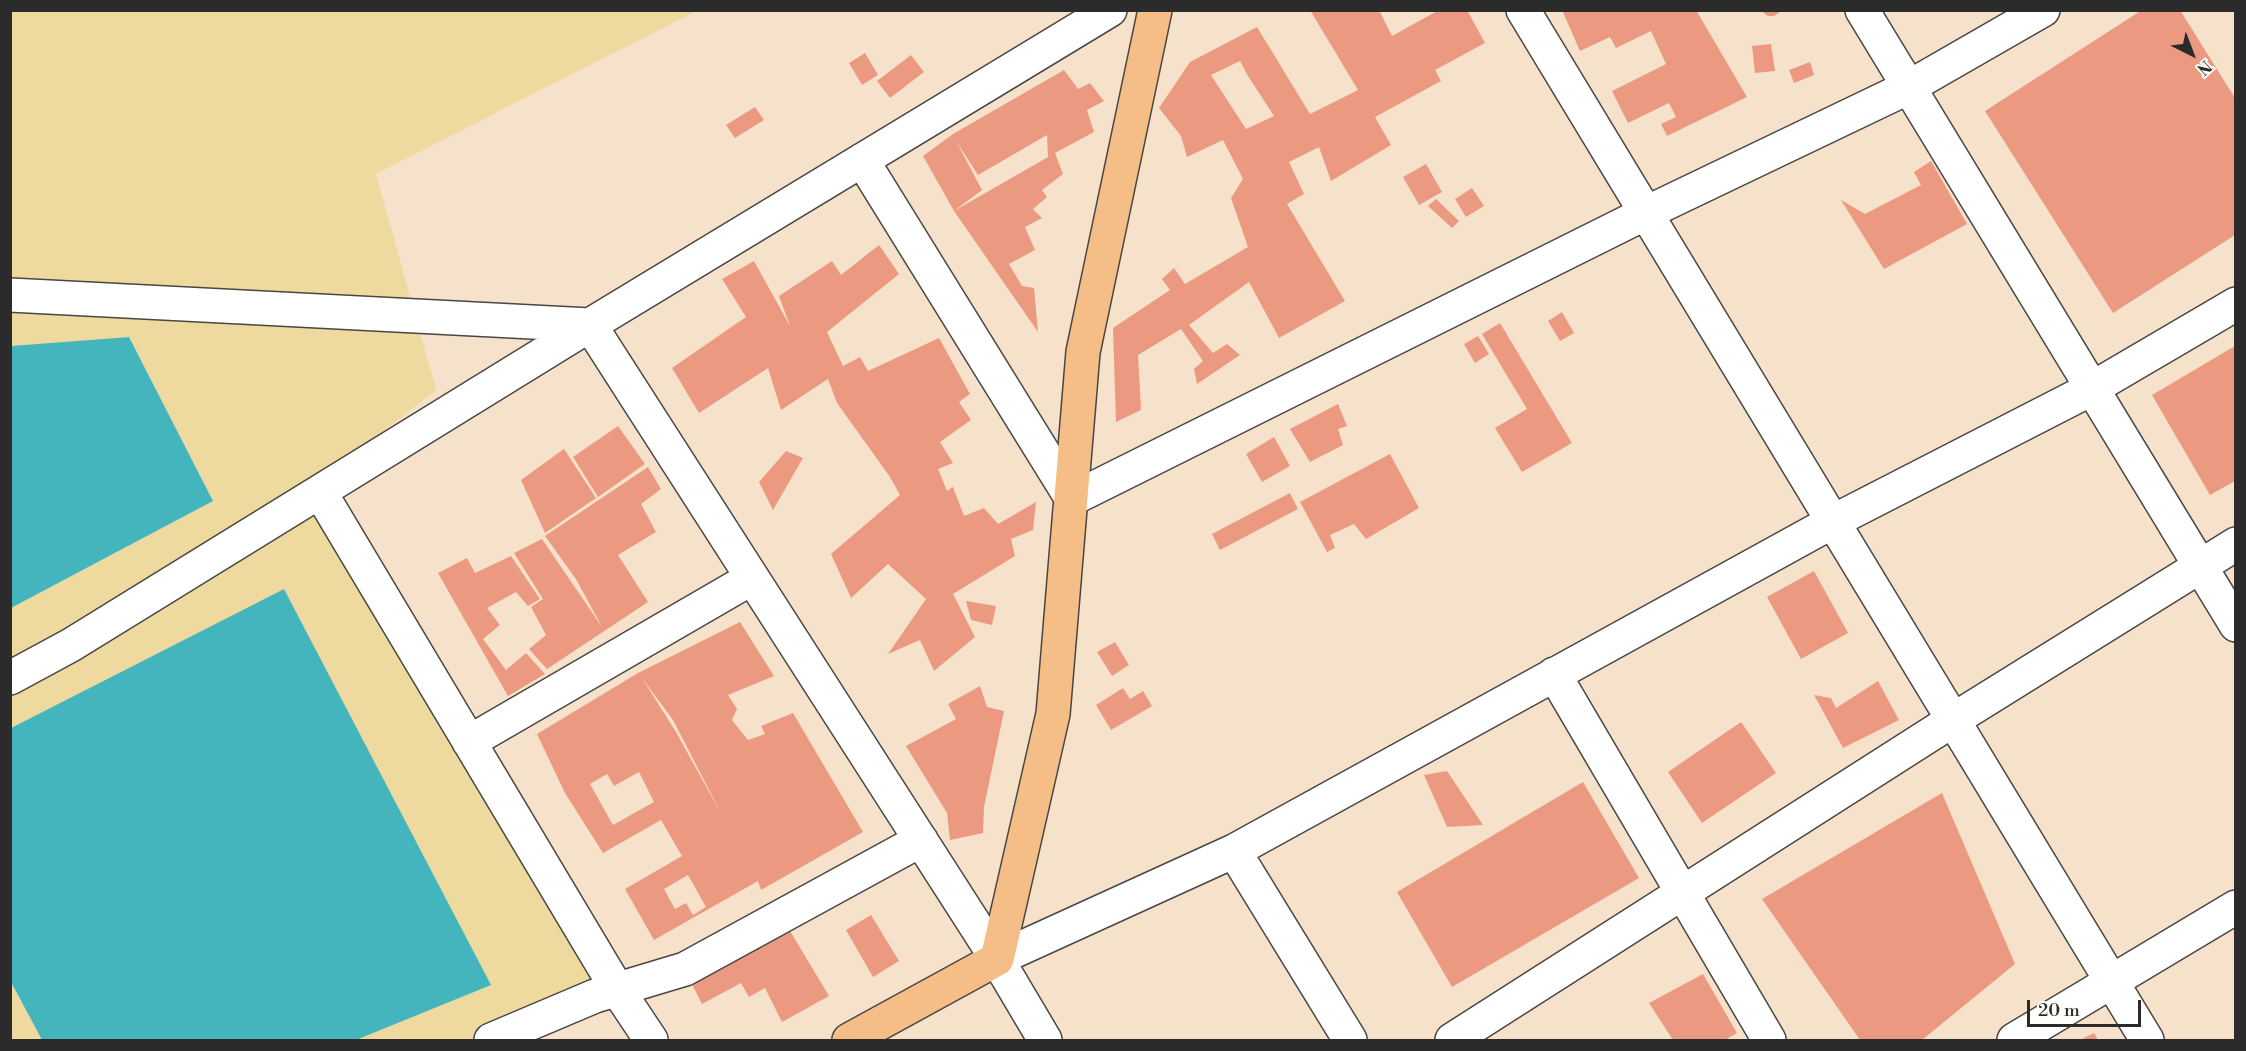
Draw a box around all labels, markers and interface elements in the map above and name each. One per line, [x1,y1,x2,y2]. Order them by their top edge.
north arrow [2162,24,2222,84]
text: N [2193,56,2215,79]
scale bar [2030,988,2144,1026]
text: 20 m [2038,999,2080,1022]

